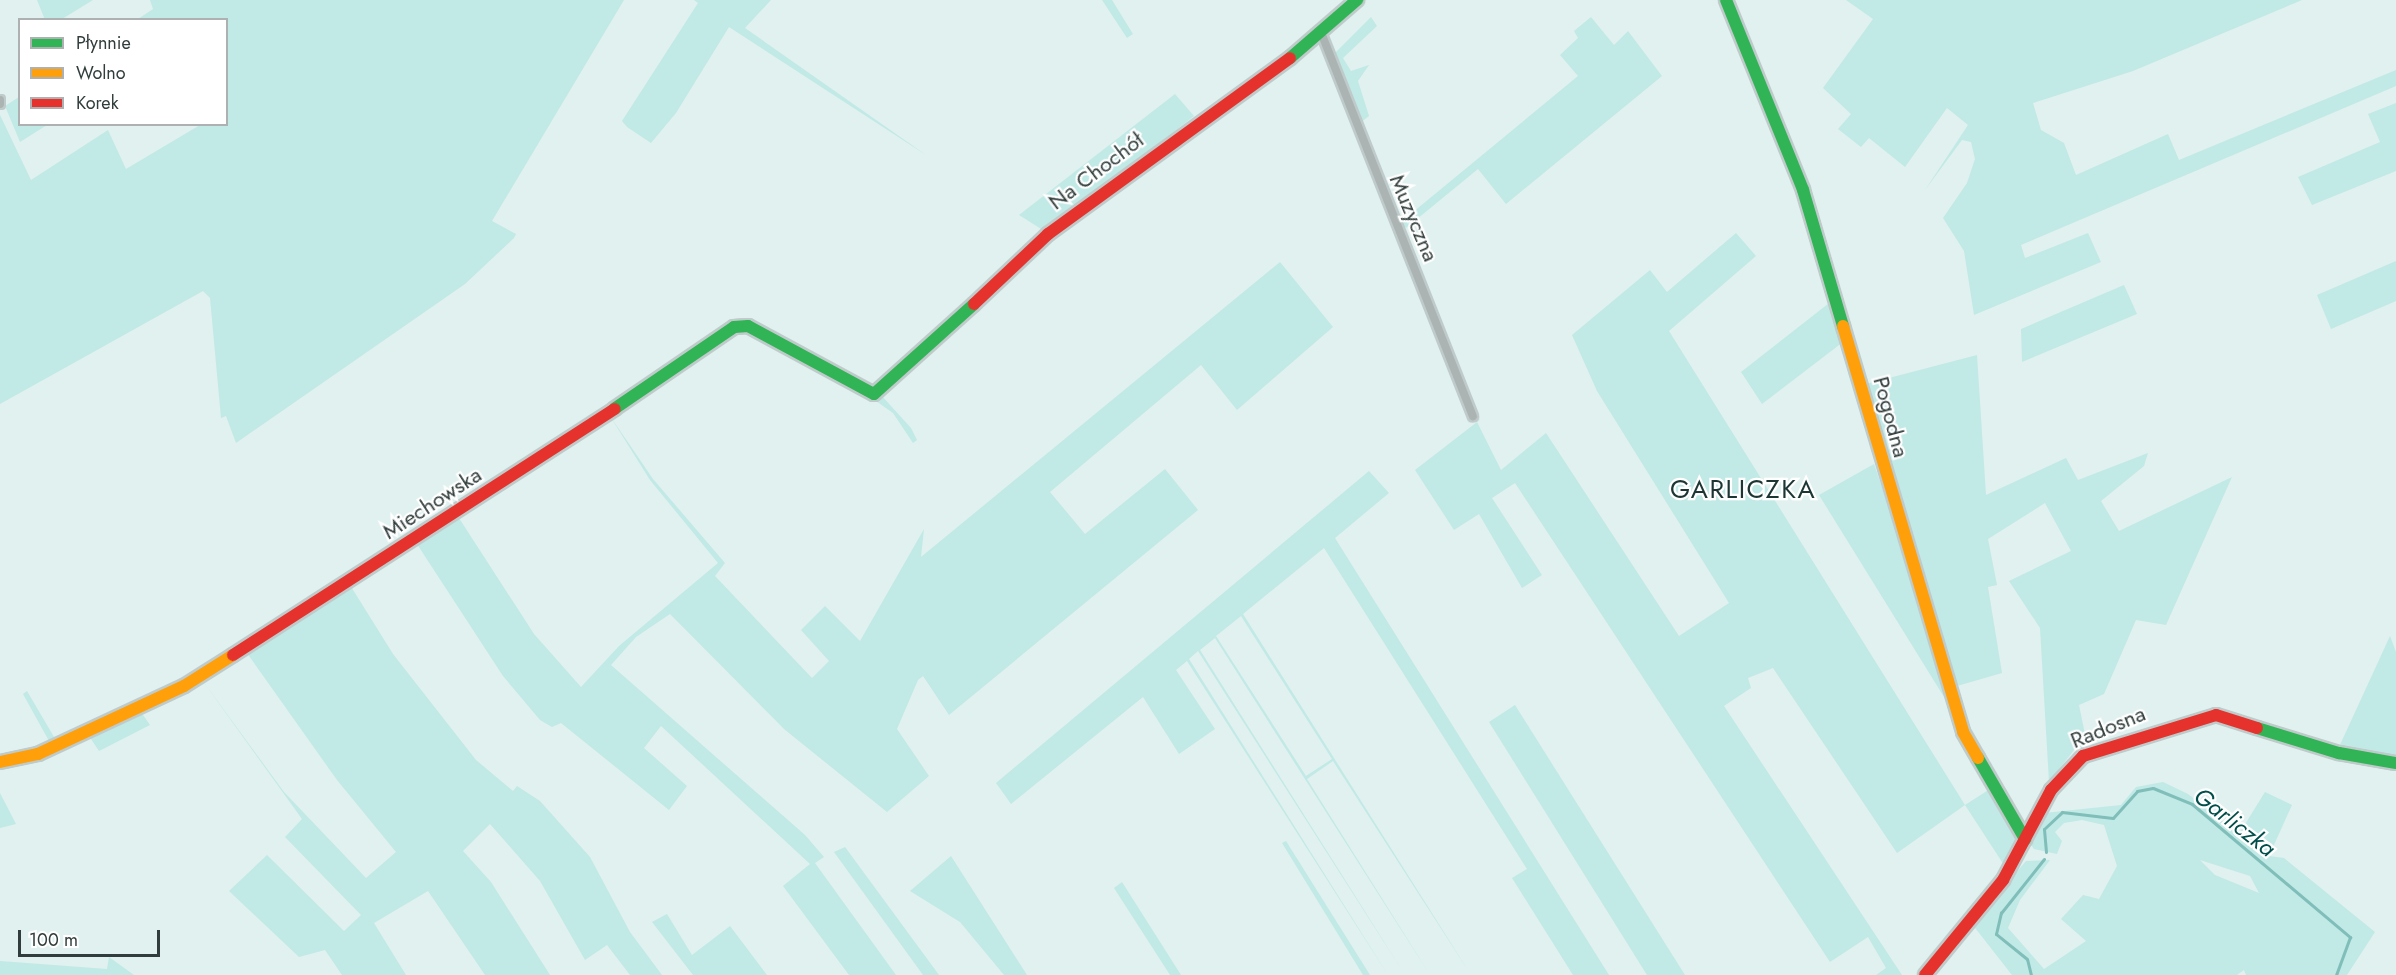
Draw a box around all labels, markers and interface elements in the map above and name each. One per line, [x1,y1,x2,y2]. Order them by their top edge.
legend [18,18,228,126]
text: Płynnie [76,30,131,56]
text: Wolno [76,60,126,86]
text: Korek [76,90,119,116]
street label: Na Chochół [1043,127,1149,215]
street label: Muzyczna [1384,171,1444,265]
street label: Pogodna [1868,374,1914,460]
street label: Miechowska [378,461,486,545]
district label: GARLICZKA [1670,474,1816,506]
street label: Radosna [2067,700,2149,754]
water label: Garliczka [2188,781,2282,863]
scale bar [21,918,164,956]
text: 100 m [29,927,78,953]

